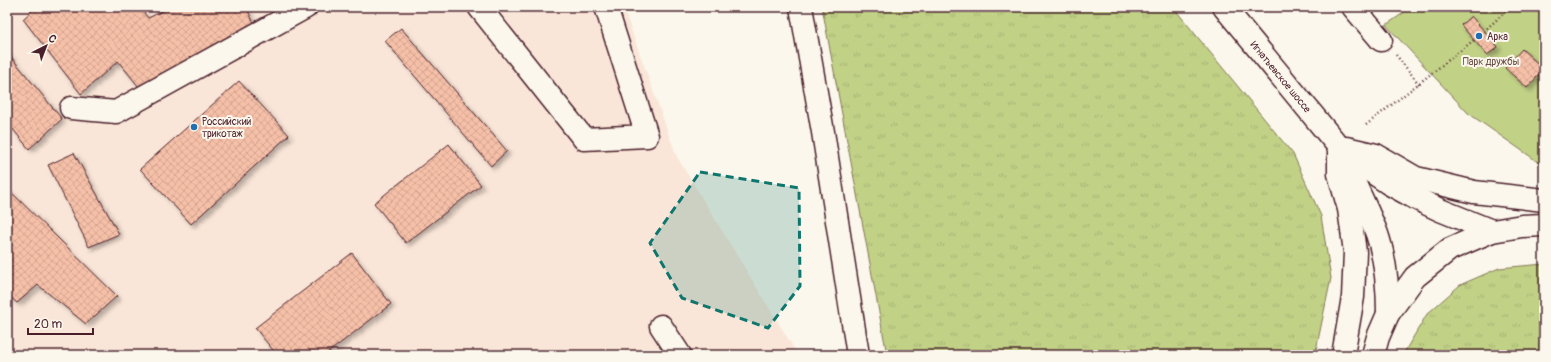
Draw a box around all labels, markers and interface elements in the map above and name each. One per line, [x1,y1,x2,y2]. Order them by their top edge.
north arrow [26,26,66,66]
marker: Арка [1474,31,1484,41]
place label: Арка [1487,31,1508,43]
text: С [45,32,59,46]
street label: Игнатьевское шоссе [1248,39,1313,115]
park label: Парк дружбы [1463,56,1519,68]
place label: Российский трикотаж [202,116,251,140]
marker: Российский трикотаж [189,122,199,132]
scale bar [28,310,93,336]
text: 20 m [34,317,63,332]

